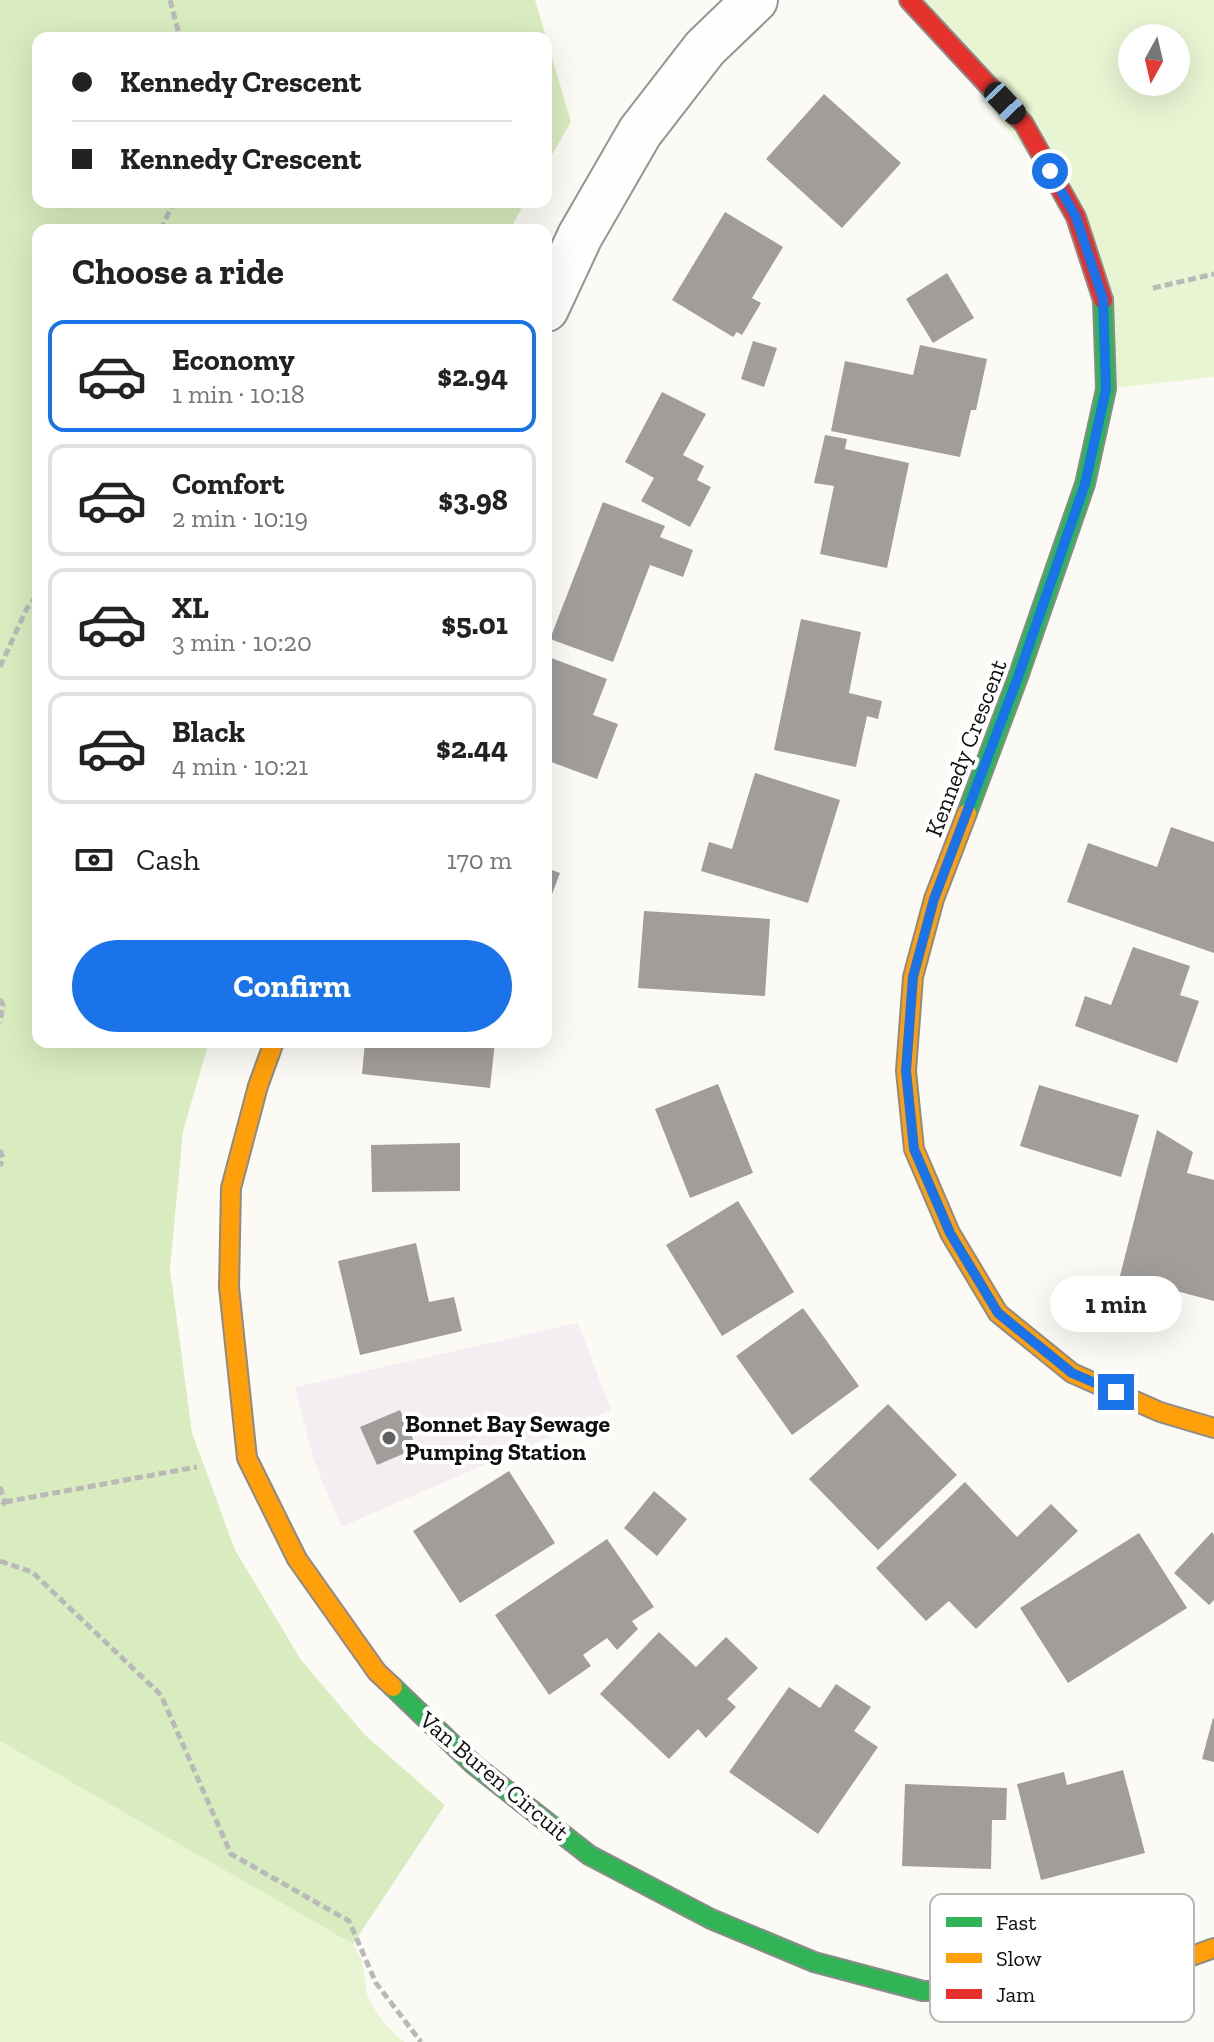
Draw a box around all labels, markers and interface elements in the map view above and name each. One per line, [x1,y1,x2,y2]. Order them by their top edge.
north arrow [1118,24,1190,96]
map controls [1118,24,1190,96]
text: Kennedy Crescent [120,64,361,100]
car [980,77,1030,129]
text: Kennedy Crescent [120,141,361,177]
route start [1032,153,1068,189]
text: Choose a ride [72,250,284,293]
icon: car [76,340,148,412]
text: Economy [172,342,295,378]
text: $2.94 [437,358,508,394]
text: 1 min · 10:18 [172,378,305,410]
icon: car [76,464,148,536]
text: Comfort [172,466,284,502]
text: $3.98 [438,482,508,518]
text: 2 min · 10:19 [172,502,308,534]
icon: car [76,588,148,660]
text: XL [172,590,209,626]
text: $5.01 [441,606,508,642]
text: 3 min · 10:20 [172,626,312,658]
street label: Kennedy Crescent [918,655,1013,841]
icon: car [76,712,148,784]
text: Black [172,714,245,750]
text: $2.44 [436,730,508,766]
text: 4 min · 10:21 [172,750,308,782]
icon: cash [72,838,116,882]
text: Cash [136,842,200,878]
text: 170 m [447,844,512,876]
button: Confirm [72,940,512,1032]
callout: 1 min [1050,1276,1182,1332]
text: 1 min [1085,1288,1147,1320]
route end [1098,1374,1134,1410]
place label: Bonnet Bay Sewage Pumping Station [405,1409,611,1466]
marker: Bonnet Bay Sewage Pumping Station [380,1429,398,1447]
street label: Van Buren Circuit [413,1704,575,1847]
legend [930,1894,1194,2022]
text: Fast [996,1909,1037,1936]
text: Slow [996,1945,1042,1972]
text: Jam [996,1981,1035,2008]

